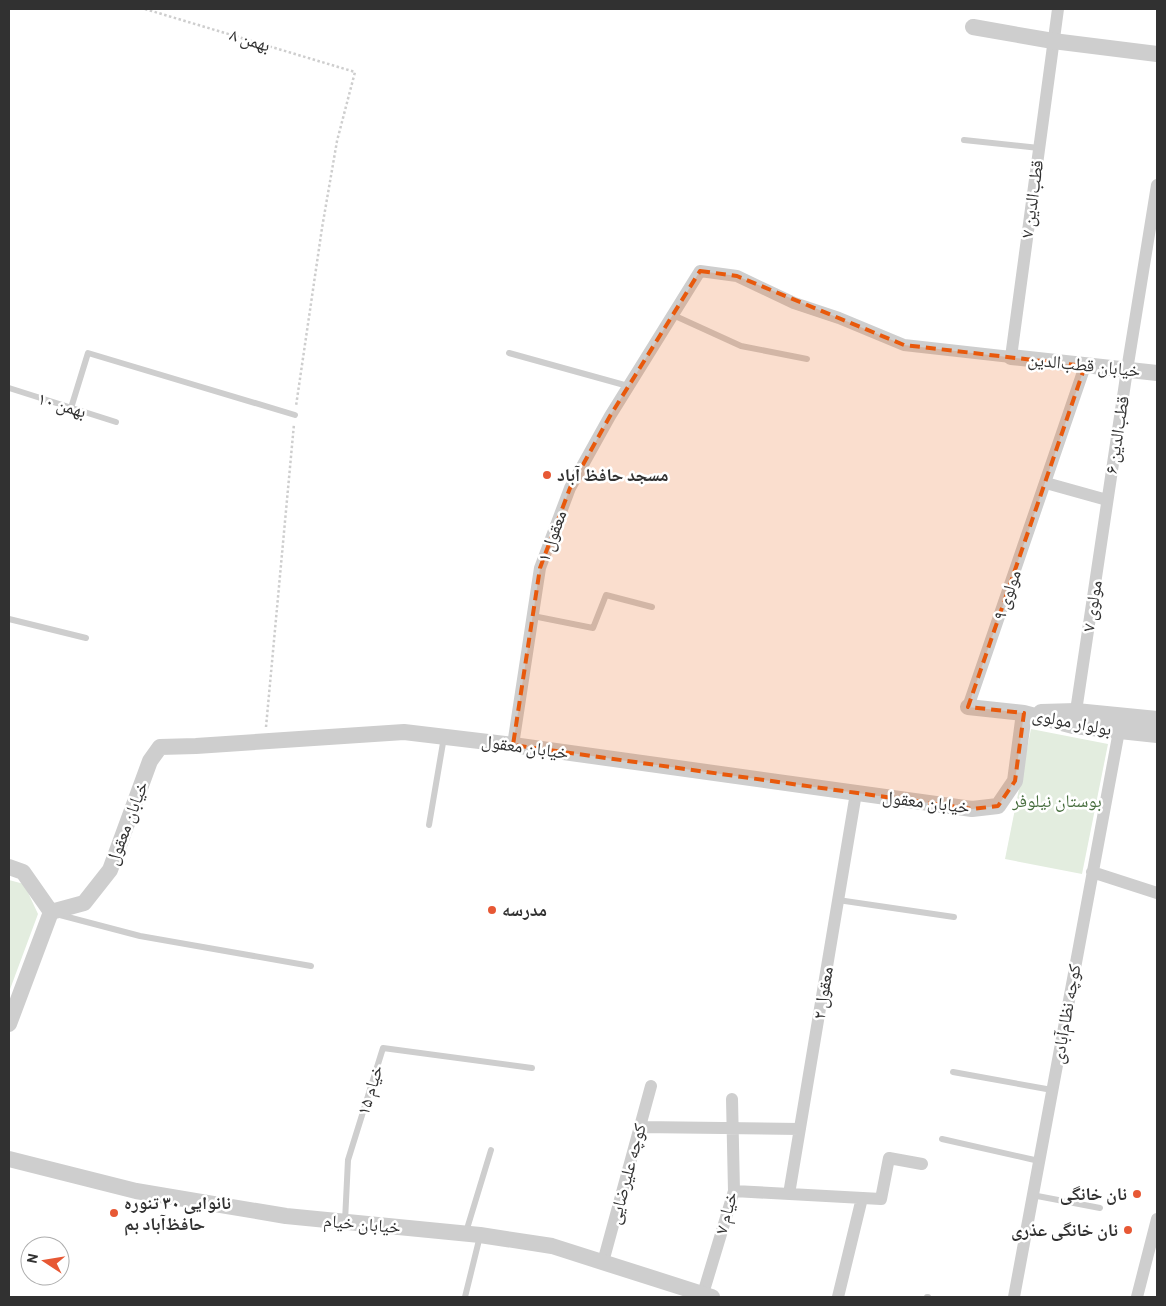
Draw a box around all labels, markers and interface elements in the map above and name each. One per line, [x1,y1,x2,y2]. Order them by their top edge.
street label: بهمن ۸ [227,22,273,57]
street label: قطب‌الدین ۷ [1015,158,1048,239]
street label: خیابان قطب‌الدین [1027,347,1141,382]
street label: بهمن ۱۰ [35,386,89,423]
street label: قطب‌الدین ۶ [1099,394,1134,476]
place label: مسجد حافظ آباد [557,463,669,486]
marker: مسجد حافظ آباد [541,469,553,481]
street label: معقول ۱ [532,507,571,565]
street label: مولوی ۹ [987,567,1026,623]
street label: مولوی ۷ [1076,579,1107,633]
street label: بولوار مولوی [1030,703,1114,740]
street label: خیابان معقول [480,729,570,764]
street label: خیابان معقول [100,778,153,868]
street label: خیابان معقول [881,785,971,818]
park label: بوستان نیلوفر [1011,789,1102,812]
place label: مدرسه [502,898,547,920]
marker: مدرسه [486,904,498,916]
street label: کوچه نظام‌آبادی [1045,962,1087,1066]
street label: معقول ۲ [807,965,838,1021]
street label: خیام ۱۵ [351,1062,389,1118]
street label: کوچه علیرضایی [602,1120,651,1227]
place label: نان خانگی [1060,1182,1127,1205]
marker: نان خانگی [1131,1188,1143,1200]
street label: خیام ۷ [709,1189,743,1237]
place label: نانوایی ۳۰ تنوره حافظ‌آباد بم [124,1191,231,1236]
marker: نانوایی ۳۰ تنوره حافظ‌آباد بم [108,1207,120,1219]
street label: خیابان خیام [322,1209,402,1239]
place label: نان خانگی عذری [1011,1218,1118,1241]
marker: نان خانگی عذری [1122,1224,1134,1236]
north arrow [20,1236,70,1286]
text: N [23,1252,41,1265]

